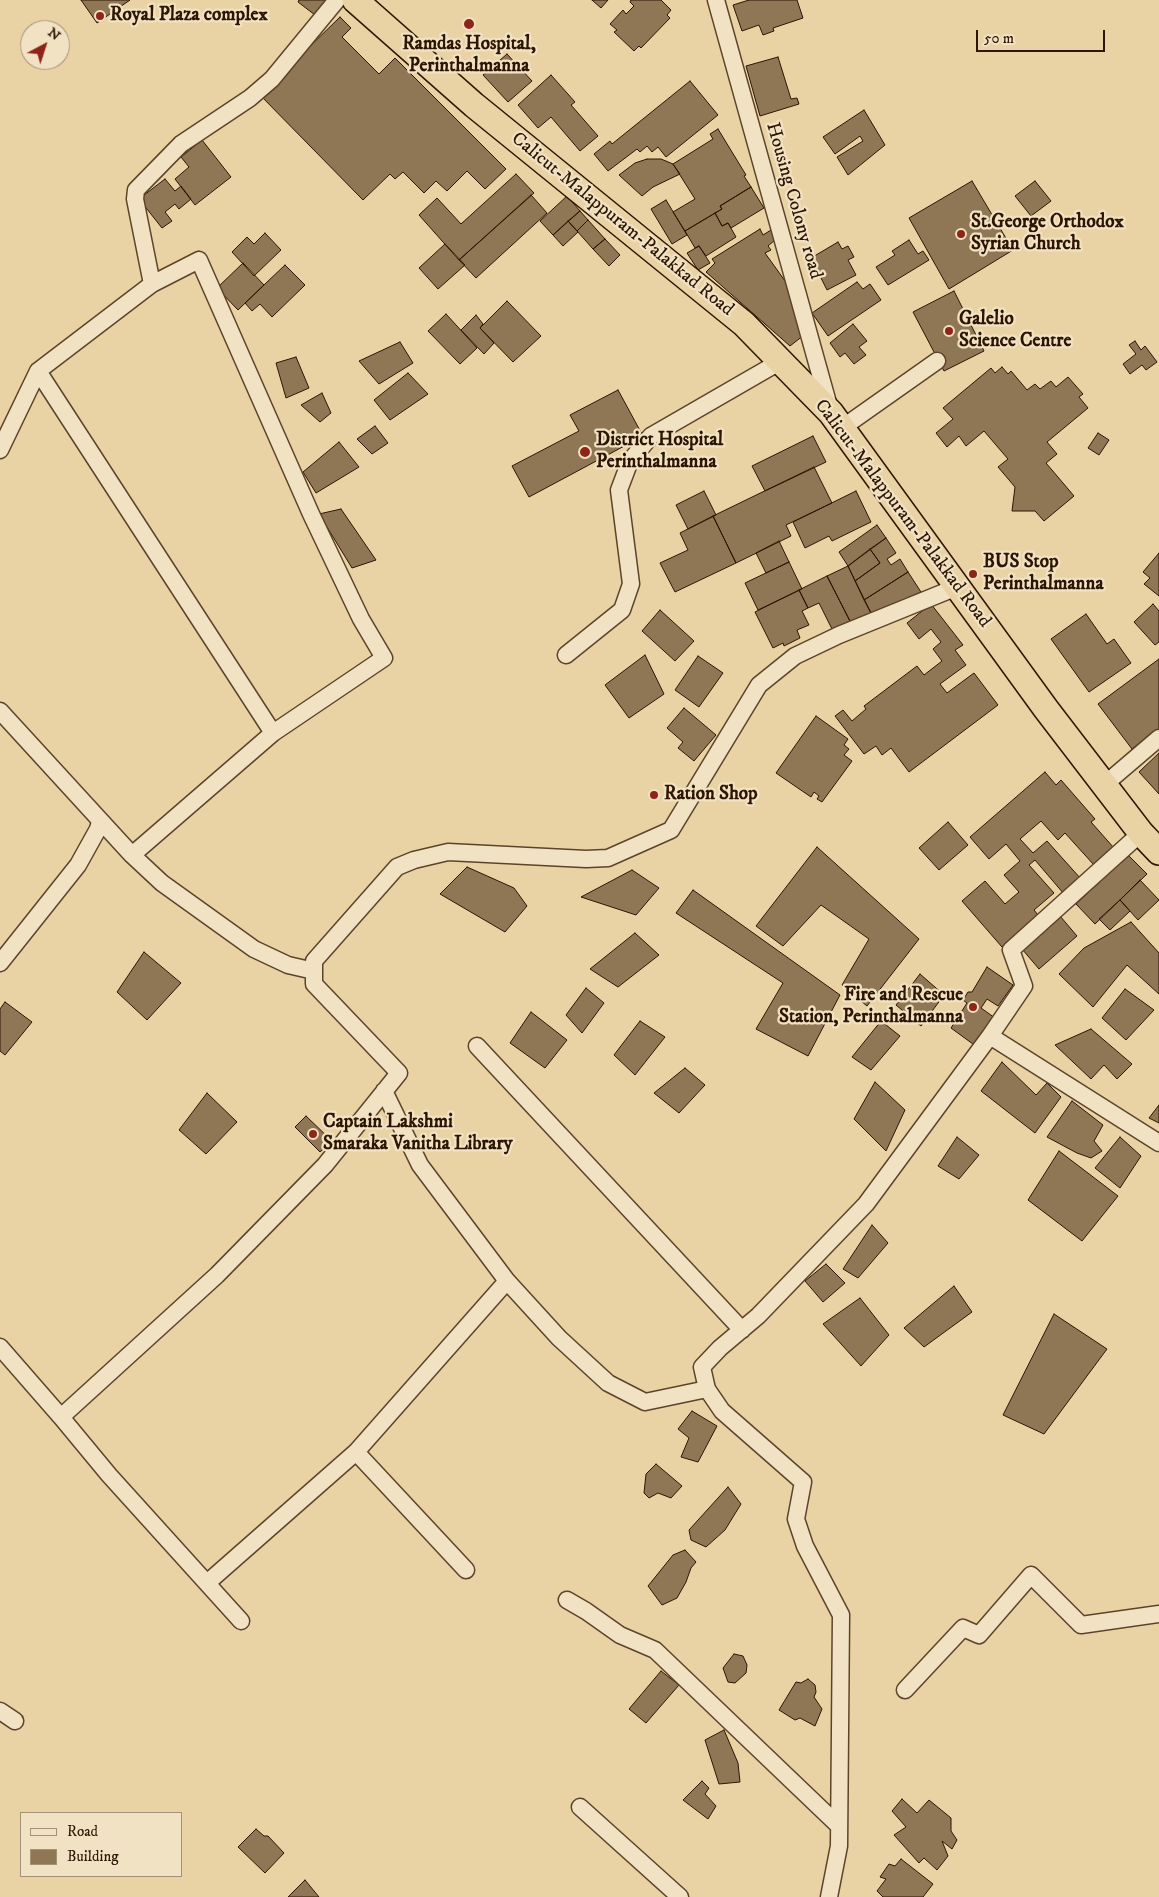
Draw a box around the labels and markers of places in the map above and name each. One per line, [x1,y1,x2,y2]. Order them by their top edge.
place label: Royal Plaza complex [110,5,268,27]
marker: Royal Plaza complex [94,10,106,22]
marker: Ramdas Hospital, Perinthalmanna [462,17,476,31]
place label: Ramdas Hospital, Perinthalmanna [402,34,536,78]
place label: St.George Orthodox Syrian Church [971,212,1124,256]
marker: St.George Orthodox Syrian Church [955,228,967,240]
place label: Galelio Science Centre [959,309,1071,353]
marker: Galelio Science Centre [943,325,955,337]
place label: District Hospital Perinthalmanna [596,430,723,474]
marker: District Hospital Perinthalmanna [578,445,592,459]
place label: BUS Stop Perinthalmanna [983,552,1104,596]
marker: BUS Stop Perinthalmanna [967,568,979,580]
place label: Ration Shop [664,784,758,806]
marker: Ration Shop [648,789,660,801]
place label: Fire and Rescue Station, Perinthalmanna [779,985,963,1029]
marker: Fire and Rescue Station, Perinthalmanna [967,1001,979,1013]
place label: Captain Lakshmi Smaraka Vanitha Library [323,1112,513,1156]
marker: Captain Lakshmi Smaraka Vanitha Library [307,1128,319,1140]

